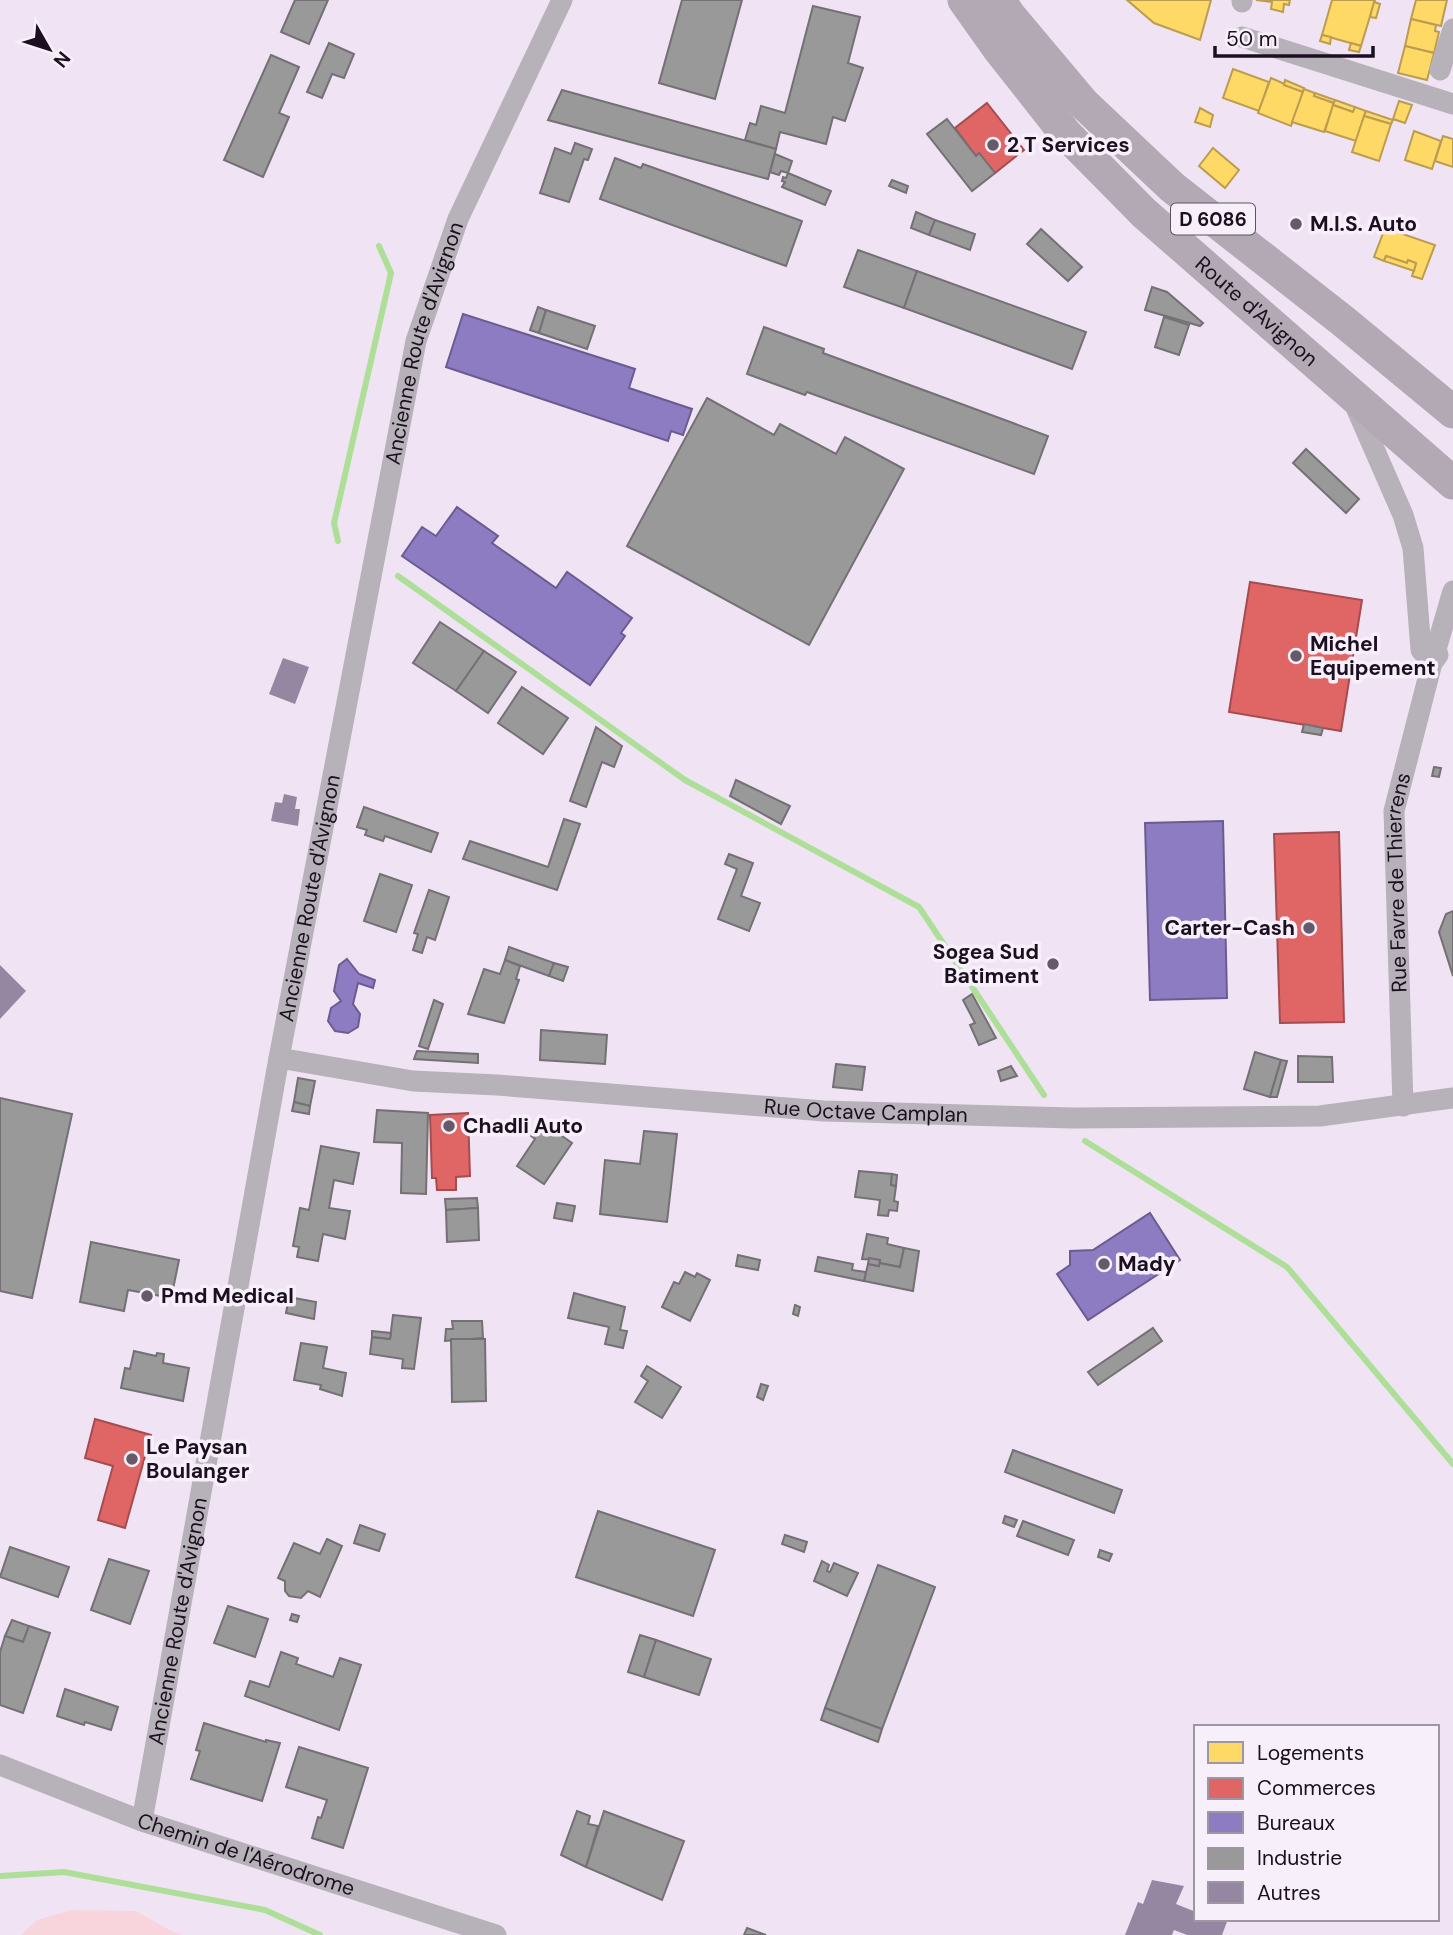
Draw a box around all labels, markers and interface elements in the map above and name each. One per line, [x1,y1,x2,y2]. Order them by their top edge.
north arrow [14,14,84,84]
scale bar [1215,14,1372,58]
text: 50 m [1226,25,1277,53]
text: N [48,46,76,73]
place label: 2 T Services [1007,131,1130,159]
marker: 2 T Services [985,137,1001,153]
road number: D 6086 [1171,204,1255,234]
place label: M.I.S. Auto [1310,210,1417,238]
marker: M.I.S. Auto [1288,216,1304,232]
street label: Ancienne Route d'Avignon [379,218,470,467]
street label: Route d'Avignon [1189,250,1324,373]
place label: Michel Equipement [1310,630,1436,682]
marker: Michel Equipement [1288,648,1304,664]
street label: Rue Favre de Thierrens [1380,769,1417,993]
street label: Ancienne Route d'Avignon [272,772,347,1024]
place label: Carter-Cash [1165,914,1295,942]
marker: Carter-Cash [1301,920,1317,936]
place label: Sogea Sud Batiment [933,938,1039,990]
marker: Sogea Sud Batiment [1045,956,1061,972]
street label: Rue Octave Camplan [763,1092,968,1129]
place label: Chadli Auto [463,1112,583,1140]
marker: Chadli Auto [441,1118,457,1134]
place label: Mady [1118,1250,1176,1278]
marker: Mady [1096,1256,1112,1272]
place label: Pmd Medical [161,1282,294,1310]
marker: Pmd Medical [139,1288,155,1304]
place label: Le Paysan Boulanger [146,1433,250,1485]
marker: Le Paysan Boulanger [124,1451,140,1467]
street label: Ancienne Route d'Avignon [142,1495,214,1747]
legend [1194,1725,1439,1921]
text: Logements [1257,1739,1364,1767]
text: Commerces [1257,1774,1376,1802]
street label: Chemin de l'Aérodrome [134,1806,358,1903]
text: Bureaux [1257,1809,1335,1837]
text: Industrie [1257,1844,1342,1872]
text: Autres [1257,1879,1321,1907]

